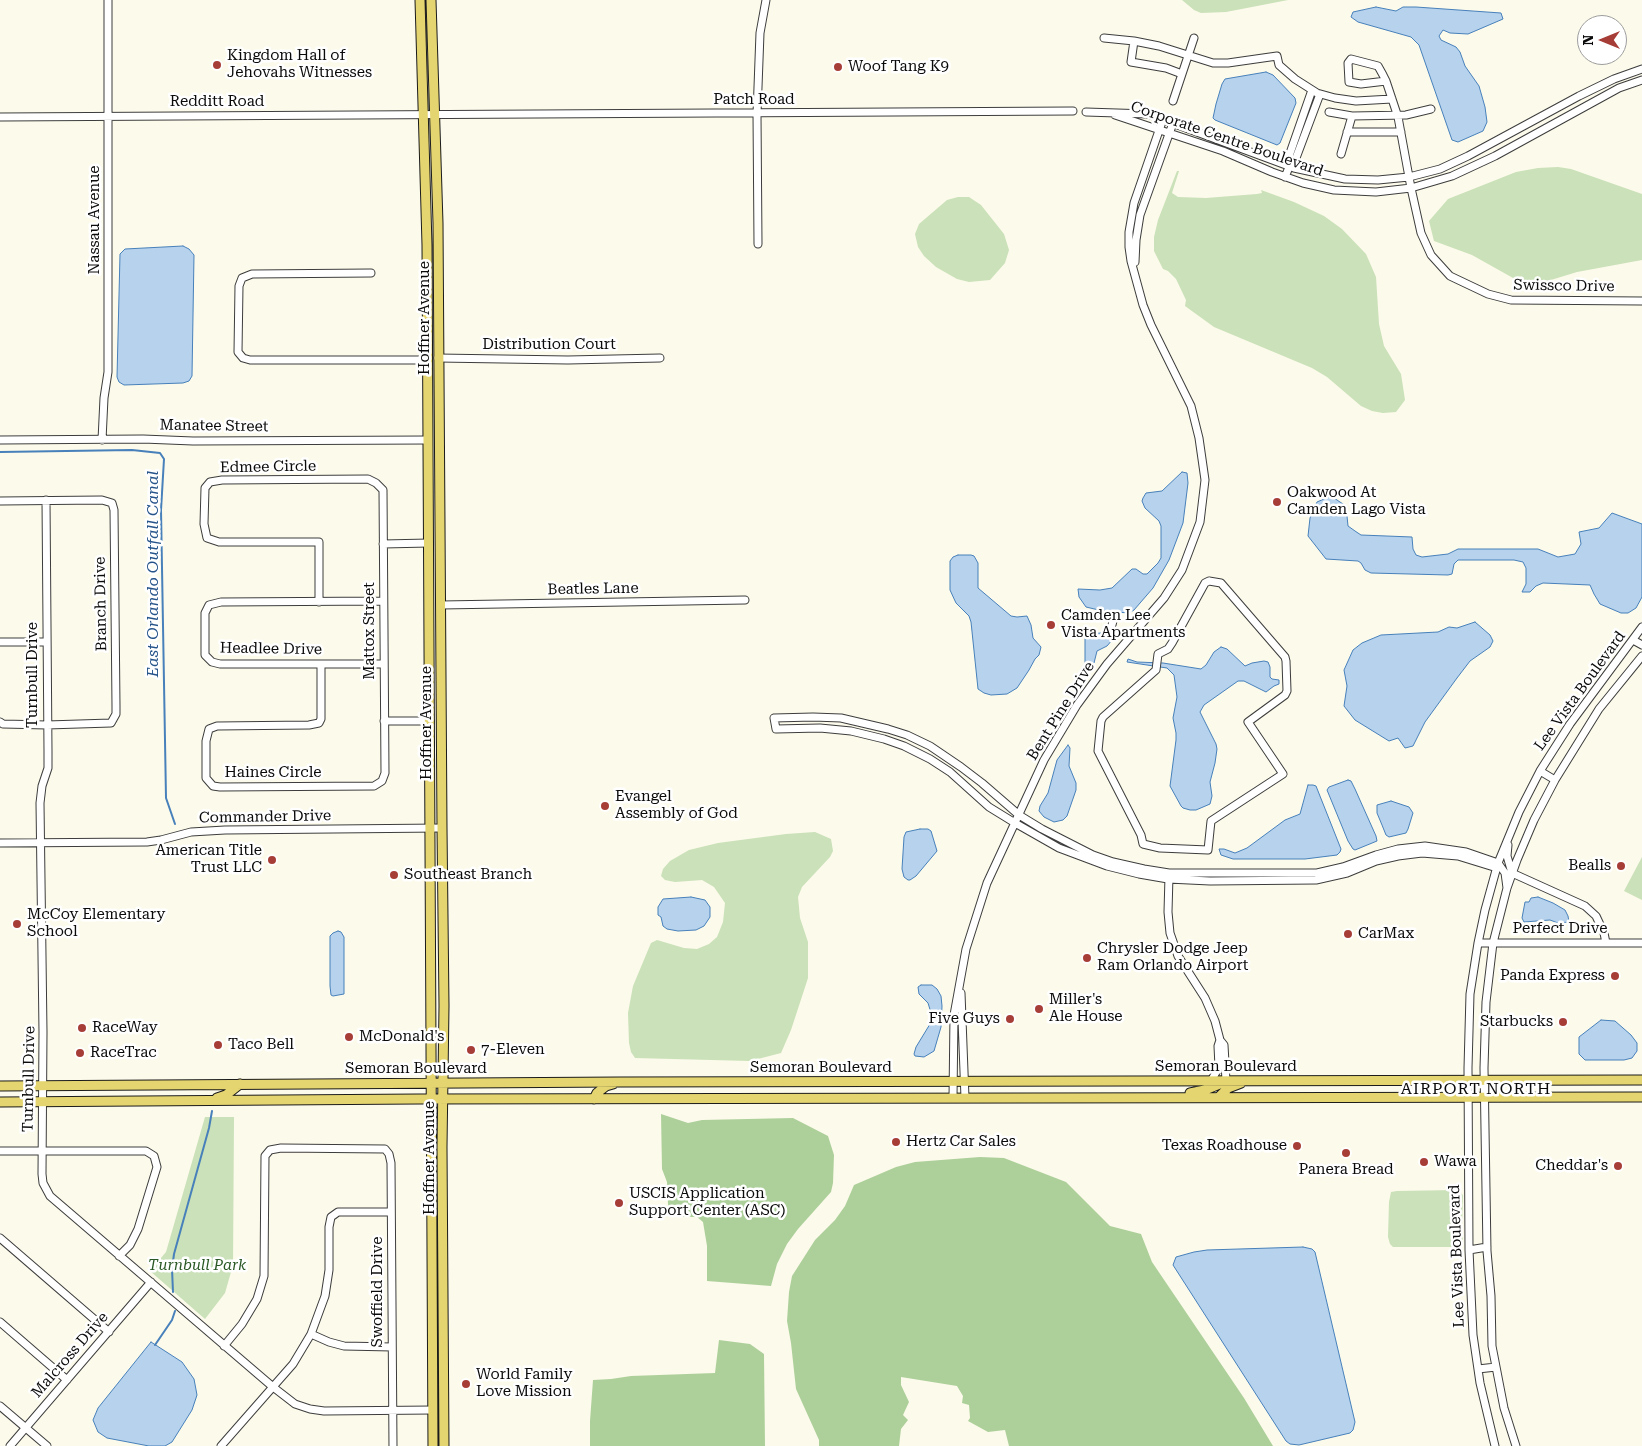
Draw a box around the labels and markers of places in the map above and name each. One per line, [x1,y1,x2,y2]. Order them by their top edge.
place label: Kingdom Hall of Jehovahs Witnesses [227,47,372,82]
place label: Woof Tang K9 [848,58,949,76]
marker: Kingdom Hall of Jehovahs Witnesses [211,59,223,71]
marker: Woof Tang K9 [832,61,844,73]
place label: Oakwood At Camden Lago Vista [1287,484,1426,519]
marker: Oakwood At Camden Lago Vista [1271,496,1283,508]
place label: Camden Lee Vista Apartments [1061,607,1185,642]
marker: Camden Lee Vista Apartments [1045,619,1057,631]
place label: Evangel Assembly of God [615,788,738,823]
marker: Evangel Assembly of God [599,800,611,812]
place label: American Title Trust LLC [155,842,262,877]
marker: American Title Trust LLC [266,854,278,866]
place label: Bealls [1568,857,1611,875]
marker: Bealls [1615,860,1627,872]
place label: Southeast Branch [404,866,532,884]
marker: Southeast Branch [388,869,400,881]
place label: McCoy Elementary School [27,906,165,941]
marker: McCoy Elementary School [11,918,23,930]
place label: CarMax [1358,925,1414,943]
marker: CarMax [1342,928,1354,940]
place label: Chrysler Dodge Jeep Ram Orlando Airport [1097,940,1248,975]
marker: Chrysler Dodge Jeep Ram Orlando Airport [1081,952,1093,964]
place label: Panda Express [1500,967,1605,985]
marker: Panda Express [1609,970,1621,982]
place label: Miller's Ale House [1049,991,1123,1026]
marker: Miller's Ale House [1033,1003,1045,1015]
place label: Five Guys [929,1010,1000,1028]
marker: Five Guys [1004,1013,1016,1025]
place label: Starbucks [1480,1013,1553,1031]
marker: Starbucks [1557,1016,1569,1028]
place label: RaceWay [92,1019,158,1037]
marker: RaceWay [76,1022,88,1034]
place label: McDonald's [359,1028,444,1046]
marker: McDonald's [343,1031,355,1043]
place label: Taco Bell [228,1036,294,1054]
marker: Taco Bell [212,1039,224,1051]
place label: 7-Eleven [481,1041,545,1059]
place label: RaceTrac [90,1044,157,1062]
marker: 7-Eleven [465,1044,477,1056]
marker: RaceTrac [74,1047,86,1059]
place label: Hertz Car Sales [906,1133,1016,1151]
marker: Hertz Car Sales [890,1136,902,1148]
place label: Texas Roadhouse [1162,1137,1287,1155]
marker: Texas Roadhouse [1291,1140,1303,1152]
marker: Panera Bread [1340,1147,1352,1159]
place label: Wawa [1434,1153,1477,1171]
marker: Wawa [1418,1156,1430,1168]
place label: Cheddar's [1535,1157,1608,1175]
marker: Cheddar's [1612,1160,1624,1172]
place label: Panera Bread [1298,1161,1394,1179]
place label: USCIS Application Support Center (ASC) [629,1185,785,1220]
marker: USCIS Application Support Center (ASC) [613,1197,625,1209]
place label: World Family Love Mission [476,1366,572,1401]
marker: World Family Love Mission [460,1378,472,1390]

